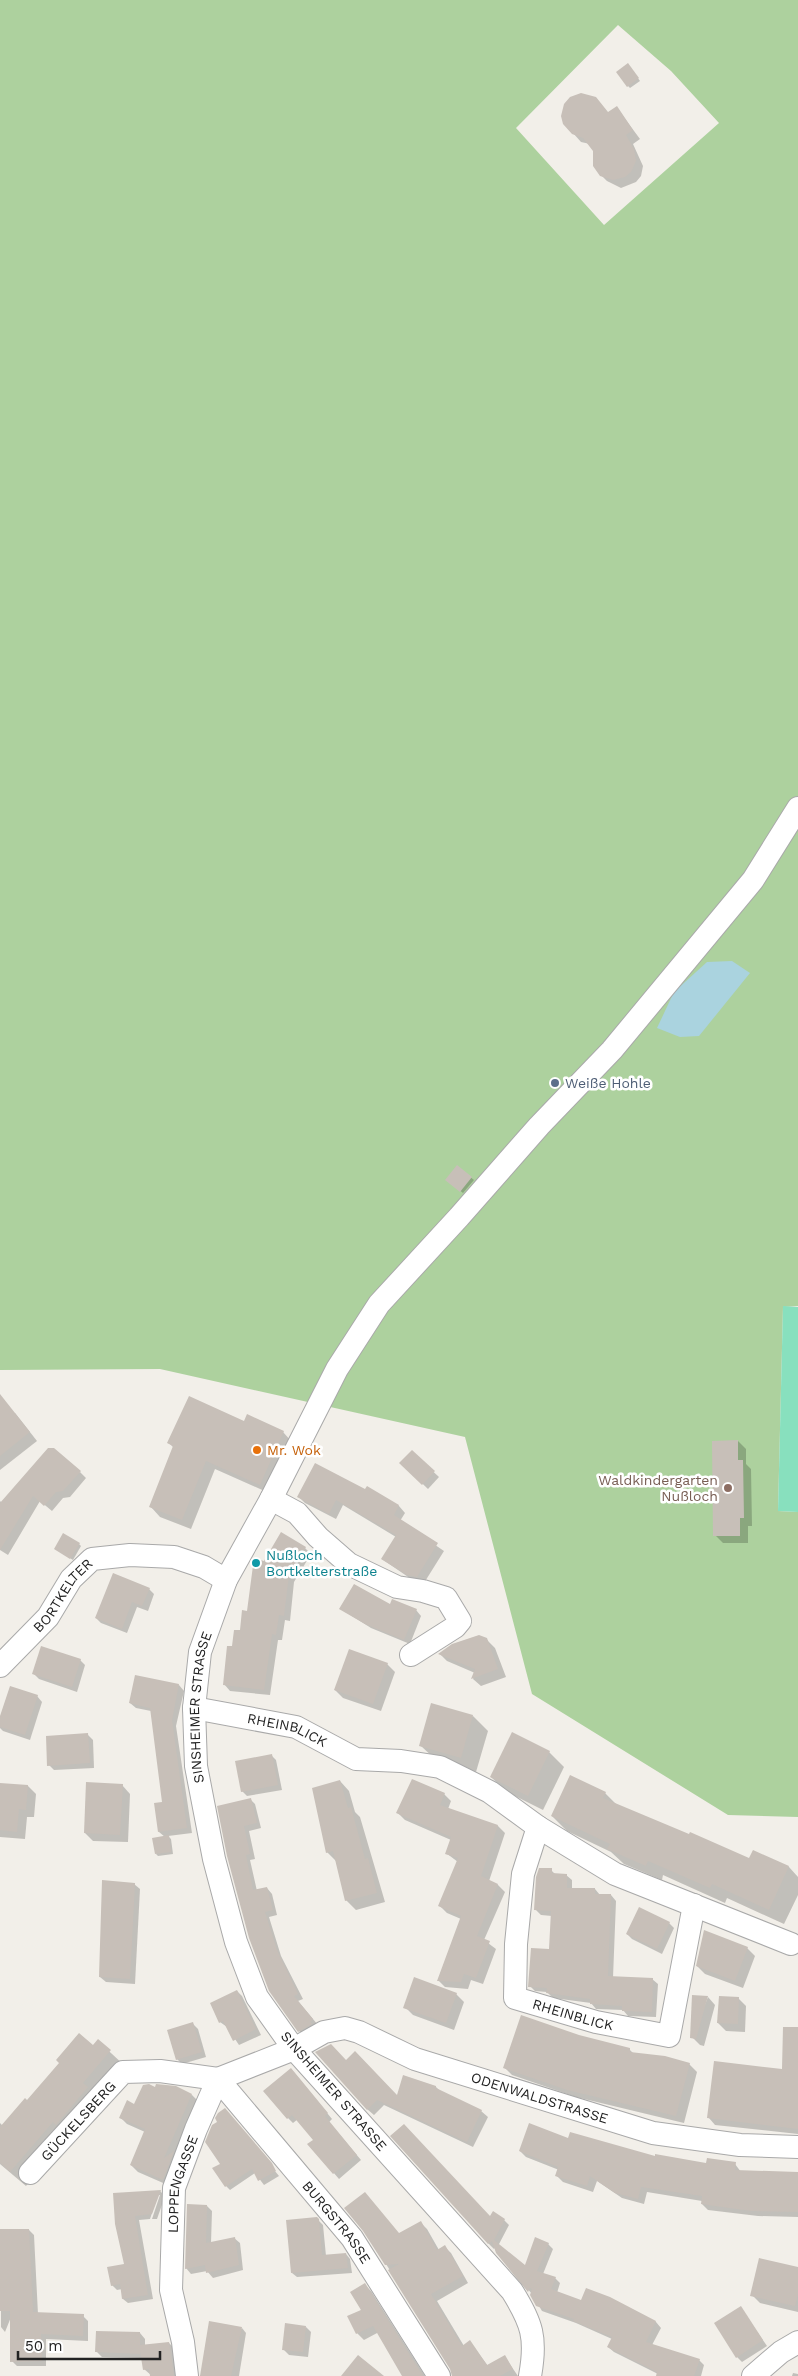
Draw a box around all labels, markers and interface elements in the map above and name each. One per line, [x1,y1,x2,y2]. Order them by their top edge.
place label: Weiße Hohle [565,1075,651,1091]
marker: Weiße Hohle [549,1077,561,1089]
place label: Mr. Wok [267,1442,321,1458]
marker: Mr. Wok [251,1444,263,1456]
place label: Waldkindergarten Nußloch [598,1472,718,1504]
marker: Waldkindergarten Nußloch [722,1482,734,1494]
place label: Nußloch Bortkelterstraße [266,1547,377,1579]
street label: BORTKELTER [30,1555,96,1635]
marker: Nußloch Bortkelterstraße [250,1557,262,1569]
street label: SINSHEIMER STRASSE [186,1629,215,1785]
street label: RHEINBLICK [246,1710,330,1750]
street label: RHEINBLICK [531,1996,615,2033]
street label: SINSHEIMER STRASSE [278,2028,390,2154]
street label: ODENWALDSTRASSE [469,2069,610,2127]
street label: GÜCKELSBERG [37,2078,119,2164]
street label: LOPPENGASSE [165,2133,201,2233]
street label: BURGSTRASSE [299,2178,374,2266]
scale bar [18,2328,160,2360]
text: 50 m [25,2337,62,2355]

